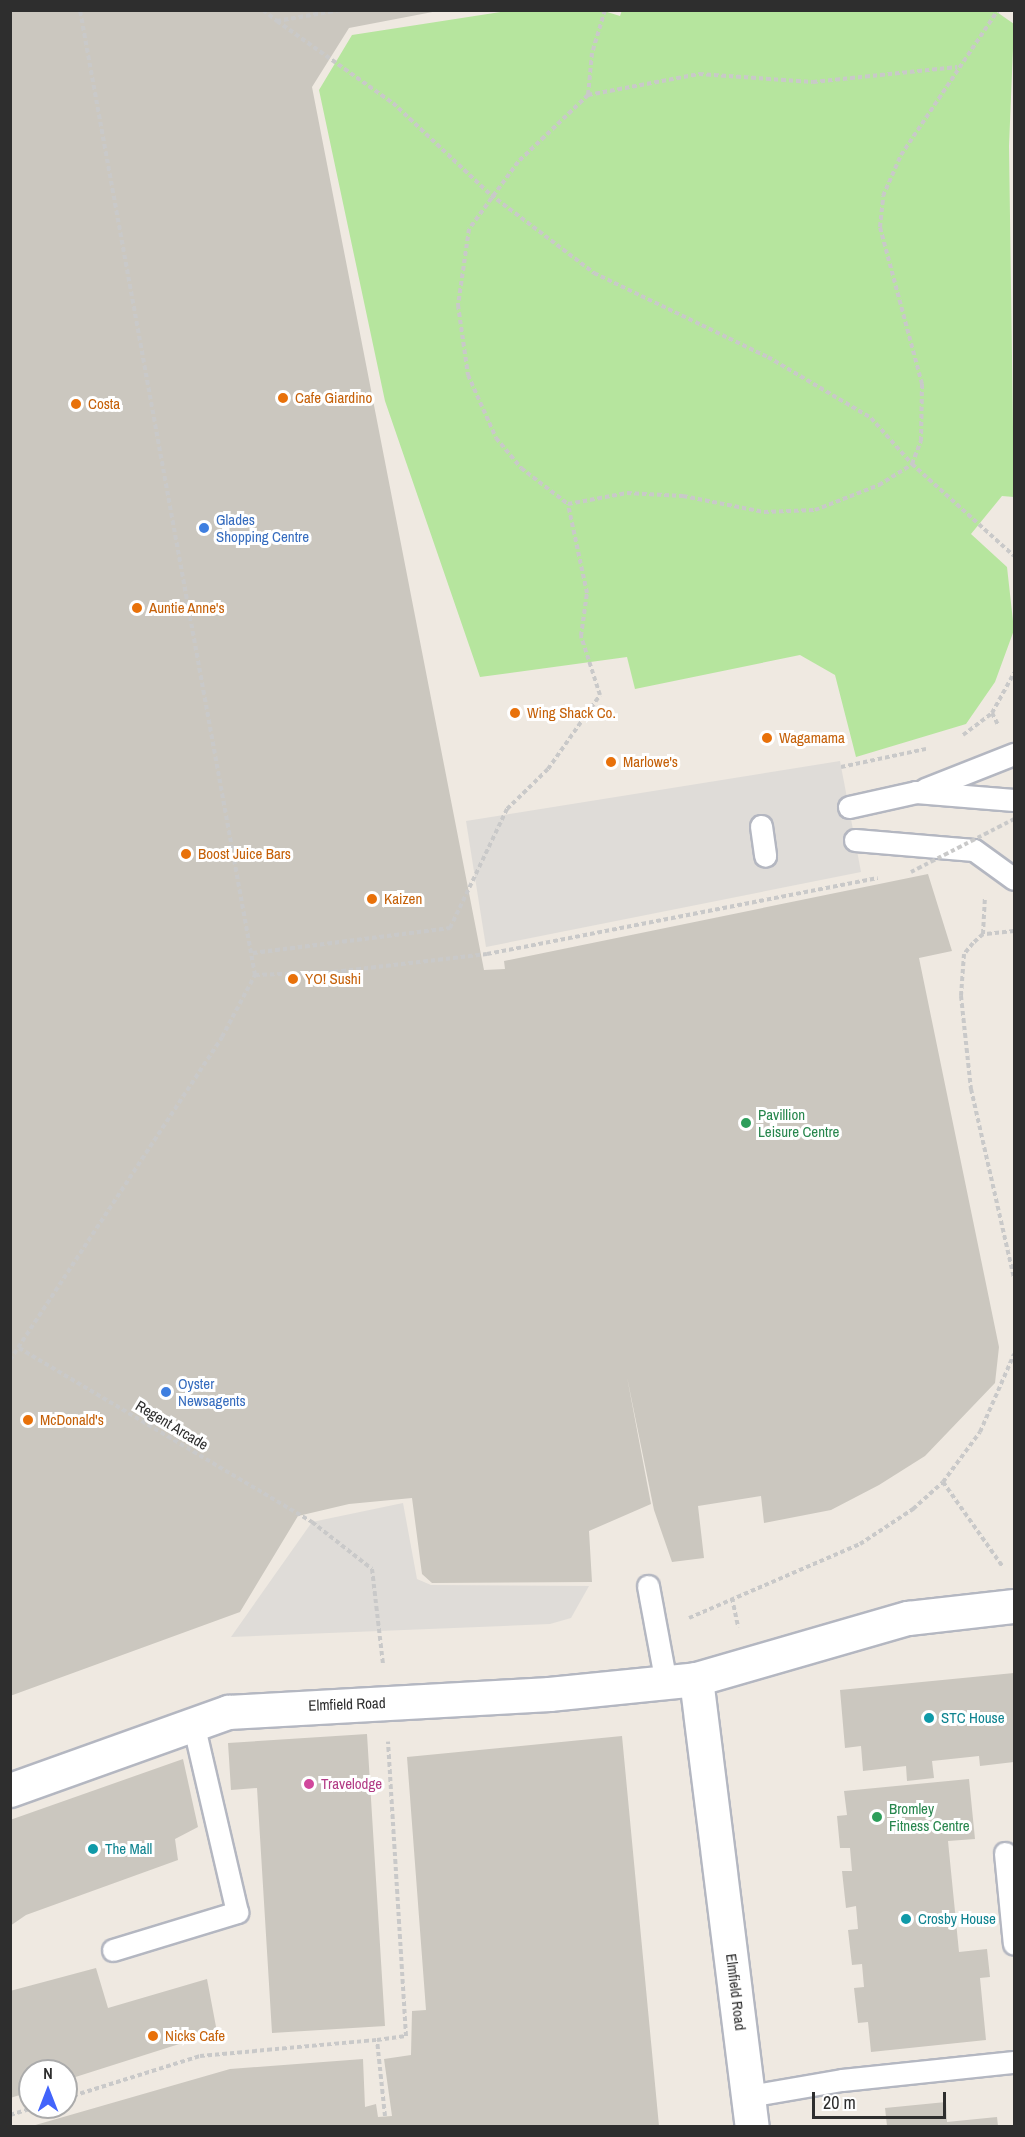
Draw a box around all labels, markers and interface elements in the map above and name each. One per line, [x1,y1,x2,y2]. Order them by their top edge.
place label: Cafe Giardino [295,389,372,407]
marker: Cafe Giardino [276,391,290,405]
place label: Costa [88,395,120,413]
marker: Costa [69,397,83,411]
place label: Glades Shopping Centre [216,510,309,545]
marker: Glades Shopping Centre [197,521,211,535]
place label: Auntie Anne's [149,599,225,617]
marker: Auntie Anne's [130,601,144,615]
place label: Wing Shack Co. [527,704,616,722]
marker: Wing Shack Co. [508,706,522,720]
place label: Wagamama [779,729,845,747]
marker: Wagamama [760,731,774,745]
place label: Marlowe's [623,753,678,771]
marker: Marlowe's [604,755,618,769]
place label: Boost Juice Bars [198,845,291,863]
marker: Boost Juice Bars [179,847,193,861]
place label: Kaizen [384,890,422,908]
marker: Kaizen [365,892,379,906]
place label: YO! Sushi [305,970,361,988]
marker: YO! Sushi [286,972,300,986]
place label: Pavillion Leisure Centre [758,1105,839,1140]
marker: Pavillion Leisure Centre [739,1116,753,1130]
place label: Oyster Newsagents [178,1374,246,1409]
marker: Oyster Newsagents [159,1385,173,1399]
street label: Regent Arcade [132,1396,212,1454]
place label: McDonald's [40,1411,104,1429]
marker: McDonald's [21,1413,35,1427]
street label: Elmfield Road [308,1694,386,1714]
place label: STC House [941,1709,1005,1727]
marker: STC House [922,1711,936,1725]
place label: Travelodge [321,1775,382,1793]
marker: Travelodge [302,1777,316,1791]
place label: Bromley Fitness Centre [889,1799,970,1834]
marker: Bromley Fitness Centre [870,1810,884,1824]
place label: The Mall [105,1840,152,1858]
marker: The Mall [86,1842,100,1856]
place label: Crosby House [918,1910,996,1928]
marker: Crosby House [899,1912,913,1926]
street label: Elmfield Road [722,1953,750,2031]
place label: Nicks Cafe [165,2027,225,2045]
marker: Nicks Cafe [146,2029,160,2043]
north arrow [18,2059,78,2119]
text: N [43,2062,53,2084]
scale bar [815,2080,948,2118]
text: 20 m [823,2090,856,2115]

